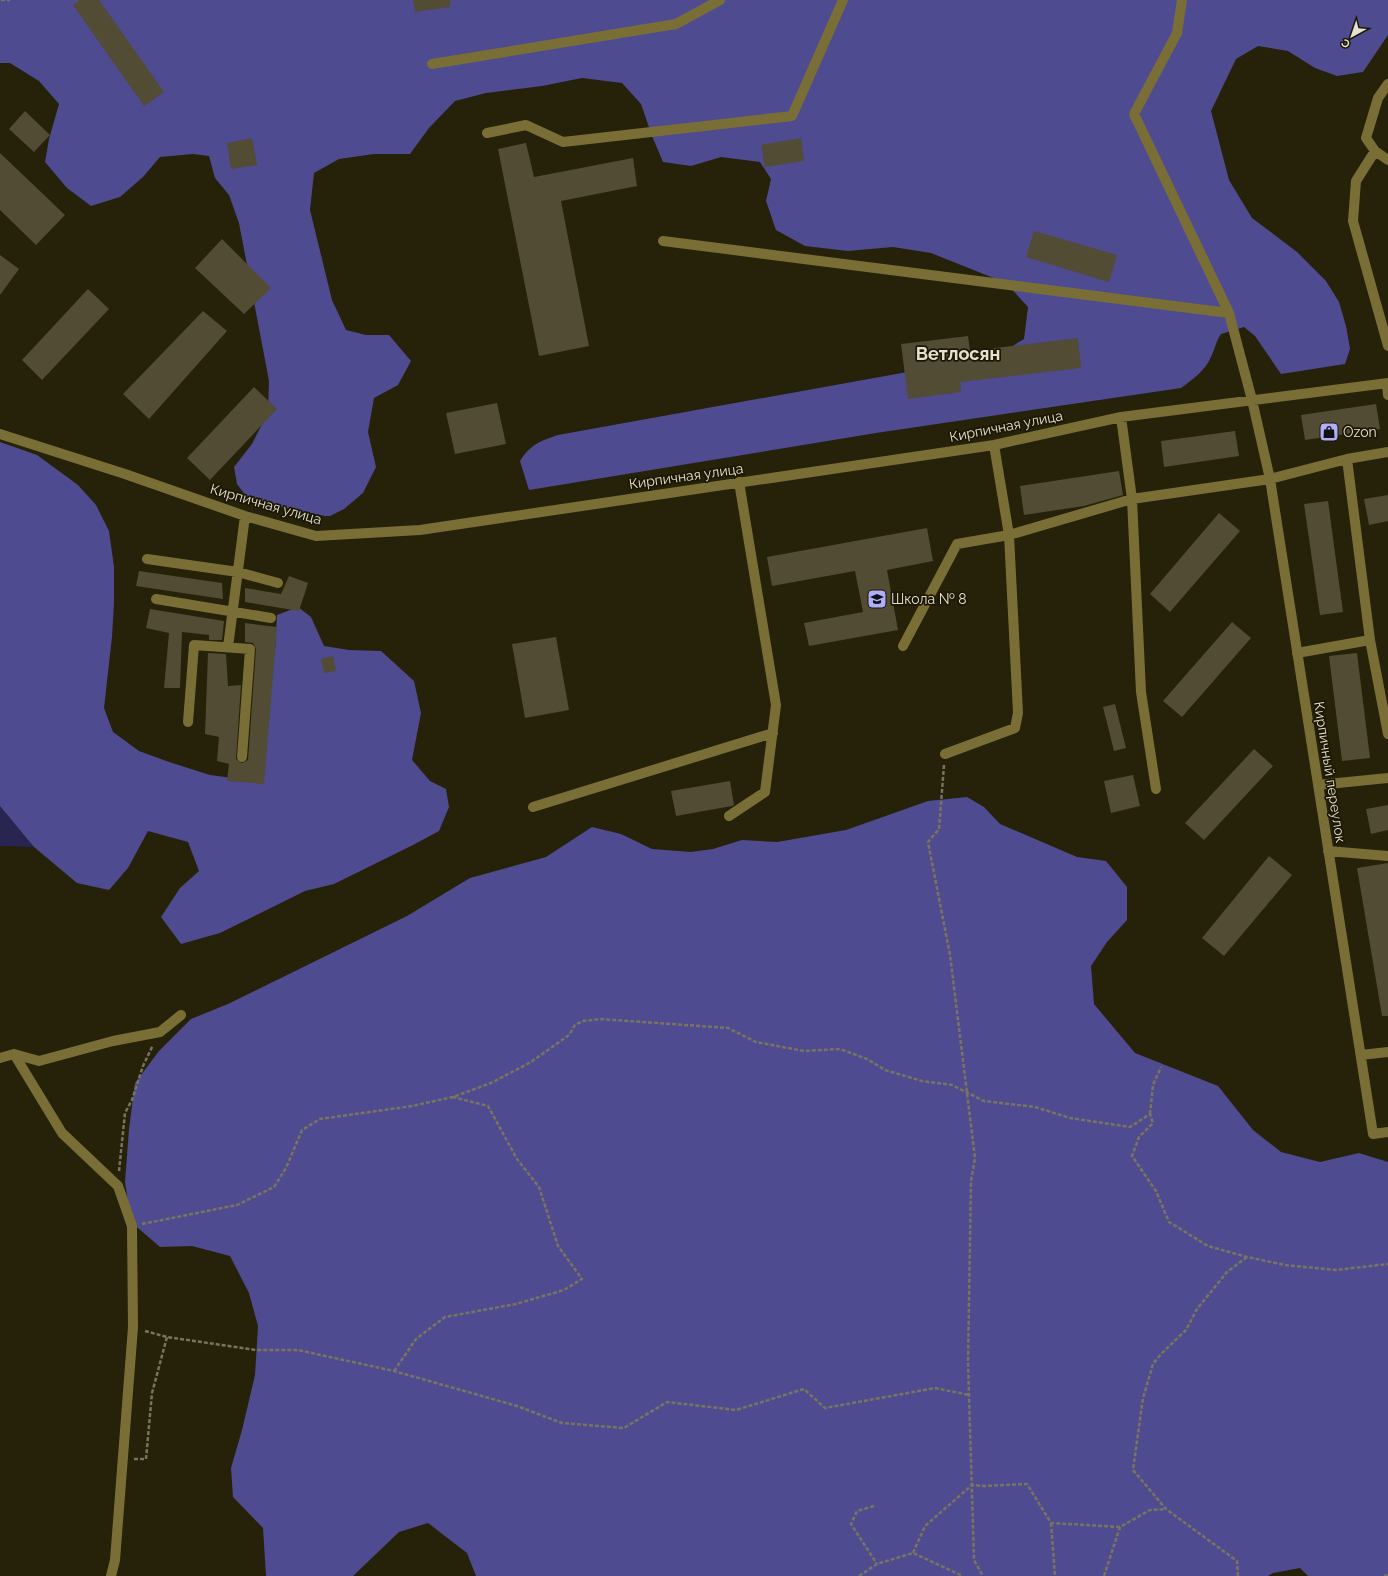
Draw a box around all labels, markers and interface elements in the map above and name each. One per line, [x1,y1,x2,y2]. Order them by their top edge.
north arrow [1332,16,1372,56]
text: С [1338,36,1353,51]
district label: Ветлосян [916,343,1000,364]
street label: Кирпичная улица [948,407,1064,445]
shop icon: Ozon [1318,421,1340,443]
place label: Ozon [1343,424,1377,440]
street label: Кирпичная улица [628,460,744,492]
street label: Кирпичная улица [208,480,324,528]
school or university icon: Школа № 8 [866,588,888,610]
place label: Школа № 8 [891,591,967,607]
street label: Кирпичный переулок [1311,700,1349,844]

